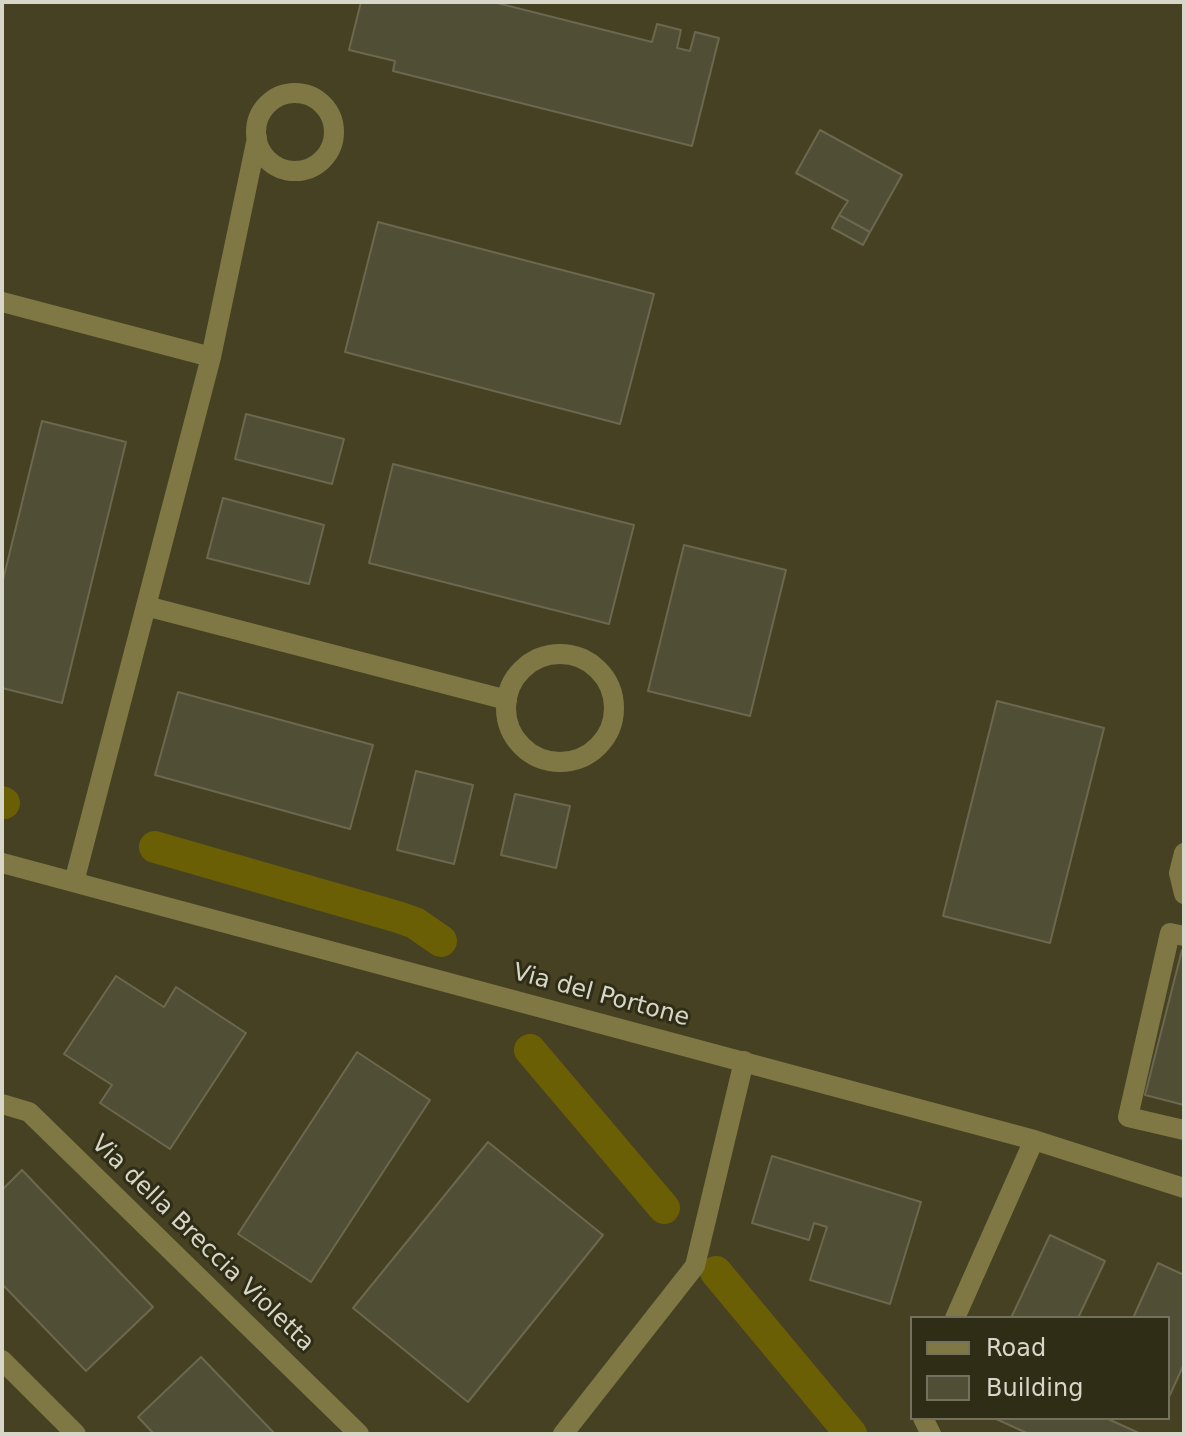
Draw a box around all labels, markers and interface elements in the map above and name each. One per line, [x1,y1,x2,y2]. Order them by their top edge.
street label: Via del Portone [510,959,692,1033]
street label: Via della Breccia Violetta [85,1130,319,1358]
legend [910,1316,1170,1420]
text: Road [986,1334,1046,1362]
text: Building [986,1374,1083,1402]

